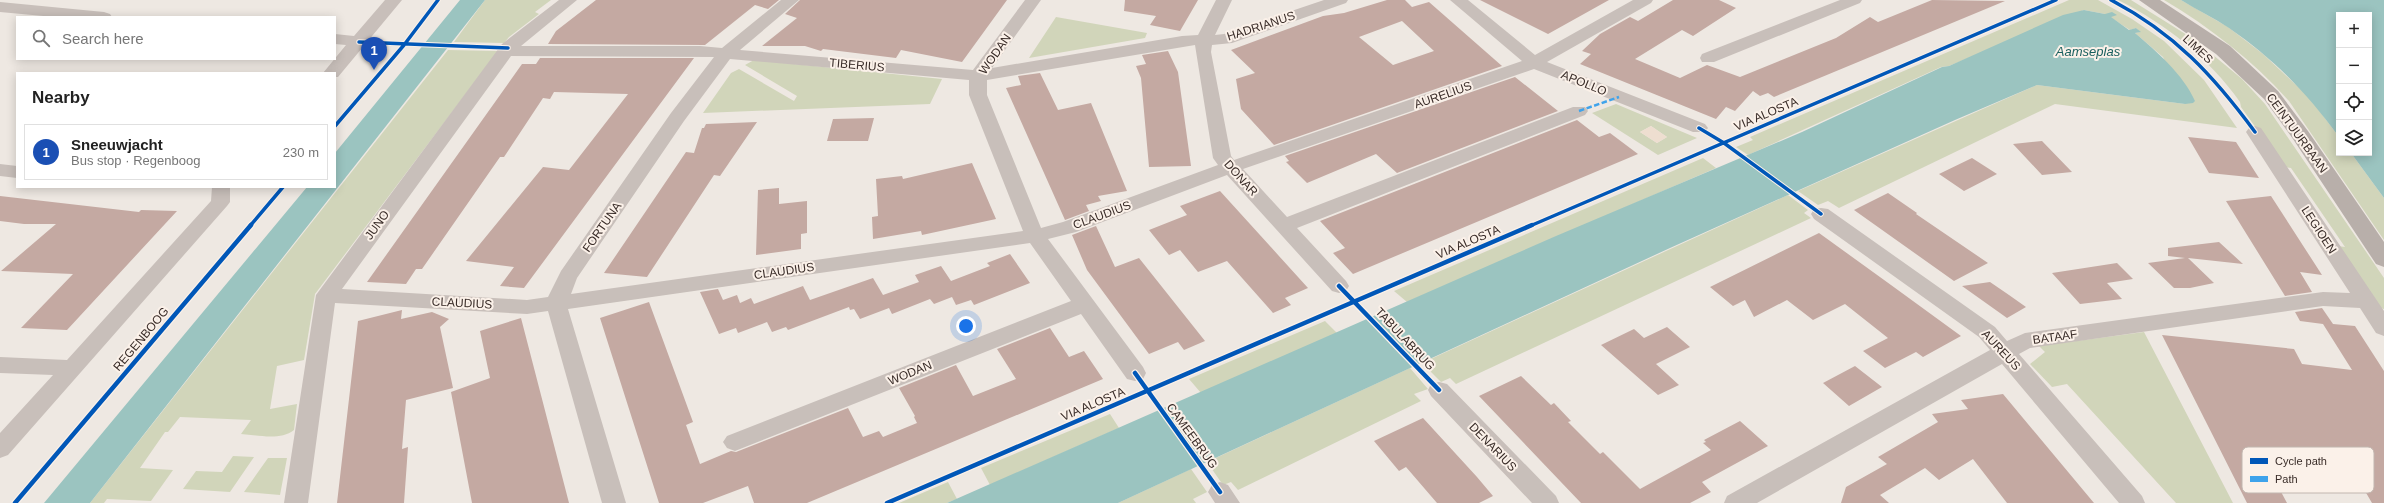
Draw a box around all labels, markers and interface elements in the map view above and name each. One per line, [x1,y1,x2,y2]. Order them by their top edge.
street label: HADRIANUS [1225,8,1297,44]
map controls [2336,12,2372,156]
button: + [2336,12,2372,48]
search box [16,16,336,60]
icon: search [30,27,52,49]
text: Search here [62,30,144,47]
street label: WODAN [976,31,1014,77]
street label: LIMES [2180,32,2216,66]
pin: 1 [361,37,387,70]
water label: Aamseplas [2055,44,2121,59]
button: − [2336,48,2372,84]
street label: TIBERIUS [829,56,885,74]
street label: APOLLO [1559,68,1609,98]
street label: AURELIUS [1412,79,1474,111]
button: locate [2336,84,2372,120]
text: Nearby [32,88,90,107]
street label: CEINTUURBAAN [2264,91,2330,175]
street label: VIA ALOSTA [1732,94,1800,134]
button: layers [2336,120,2372,156]
text: Sneeuwjacht [71,136,163,153]
text: 1 [42,145,50,160]
text: 230 m [283,145,319,160]
text: Bus stop · Regenboog [71,153,200,168]
street label: DONAR [1221,157,1261,199]
street label: CLAUDIUS [1071,198,1133,232]
street label: FORTUNA [580,199,624,255]
street label: LEGIOEN [2299,204,2339,256]
street label: JUNO [362,208,392,242]
street label: VIA ALOSTA [1434,222,1502,262]
street label: CLAUDIUS [753,260,815,282]
street label: CLAUDIUS [431,294,493,312]
street label: REGENBOOG [110,304,172,374]
street label: TABULABRUG [1372,305,1438,373]
your location [956,316,976,336]
street label: AUREUS [1979,327,2023,373]
street label: BATAAF [2032,327,2078,347]
street label: WODAN [886,358,934,388]
street label: VIA ALOSTA [1059,384,1127,424]
street label: CAMEEBRUG [1164,401,1220,471]
street label: DENARIUS [1466,420,1520,474]
legend [2242,447,2374,493]
text: Cycle path [2275,455,2327,467]
text: Path [2275,473,2298,485]

